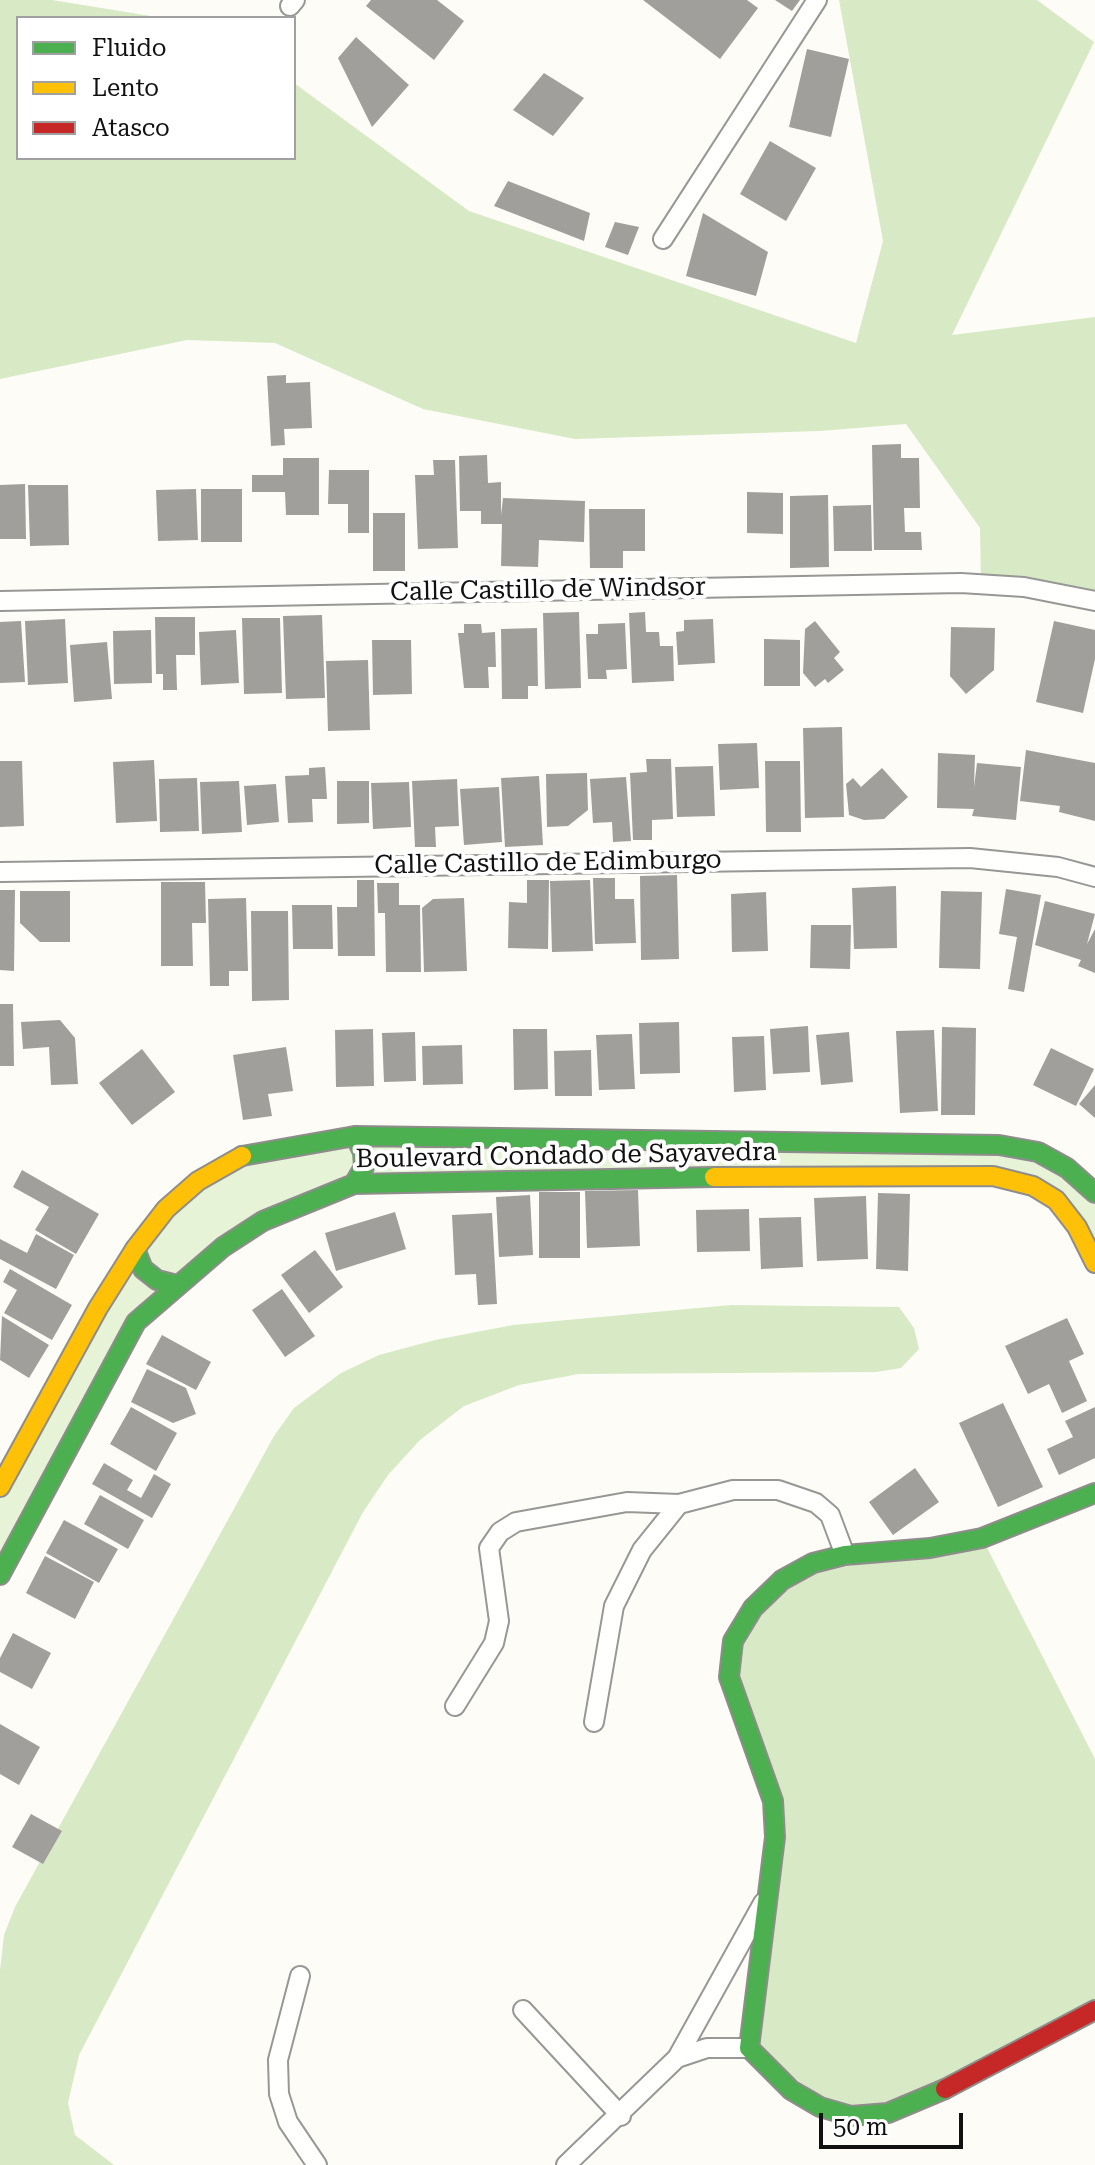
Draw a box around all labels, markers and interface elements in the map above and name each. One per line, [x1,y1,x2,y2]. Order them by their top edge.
legend [16,16,296,160]
text: Fluido [92,34,167,62]
text: Lento [92,74,159,102]
text: Atasco [92,114,170,142]
street label: Calle Castillo de Windsor [390,572,706,608]
street label: Calle Castillo de Edimburgo [374,844,722,882]
street label: Boulevard Condado de Sayavedra [355,1137,777,1175]
scale bar [823,2097,967,2147]
text: 50 m [833,2113,888,2141]

